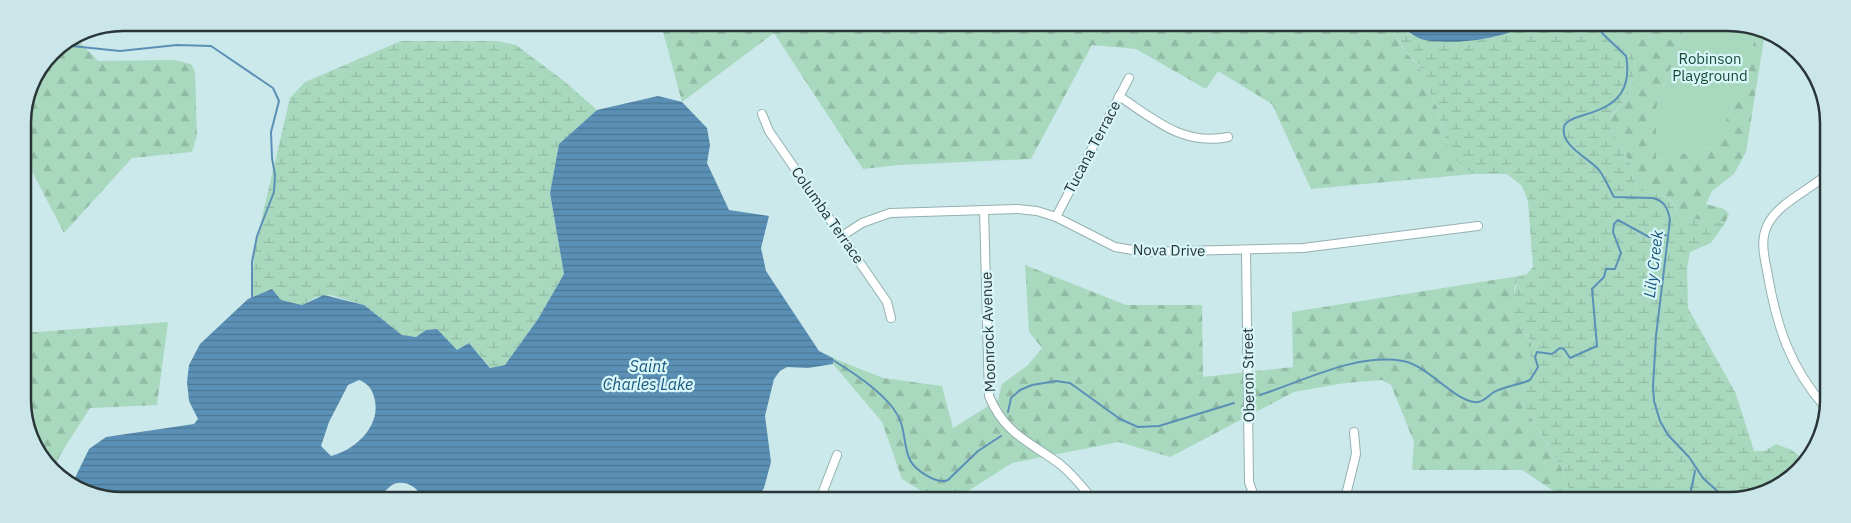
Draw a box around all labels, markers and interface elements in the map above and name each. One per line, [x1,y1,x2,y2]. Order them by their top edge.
park label: Robinson Playground [1672,49,1748,85]
street label: Tucana Terrace [1060,97,1124,197]
street label: Columba Terrace [787,163,869,267]
water label: Lily Creek [1639,228,1667,299]
street label: Nova Drive [1133,240,1205,260]
street label: Moonrock Avenue [976,272,1000,392]
street label: Oberon Street [1238,328,1258,422]
water label: Saint Charles Lake [603,356,693,394]

